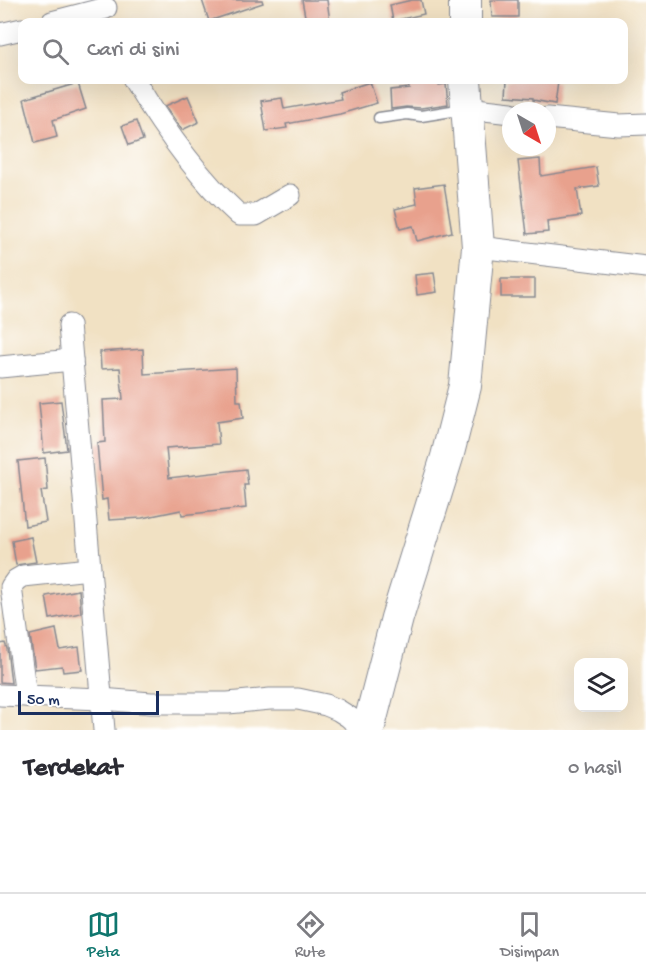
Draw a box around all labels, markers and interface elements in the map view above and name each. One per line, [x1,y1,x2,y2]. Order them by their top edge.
search box [18,18,628,84]
icon: search [39,35,72,68]
text: Cari di sini [87,38,180,64]
north arrow [502,102,556,156]
map controls [574,658,628,712]
button: layers [574,658,628,712]
scale bar [18,688,159,716]
text: 50 m [27,692,60,711]
text: Terdekat [24,754,122,785]
text: 0 hasil [568,758,622,781]
tab: Peta [87,908,120,963]
tab: Rute [294,908,327,963]
tab: Disimpan [500,908,559,963]

